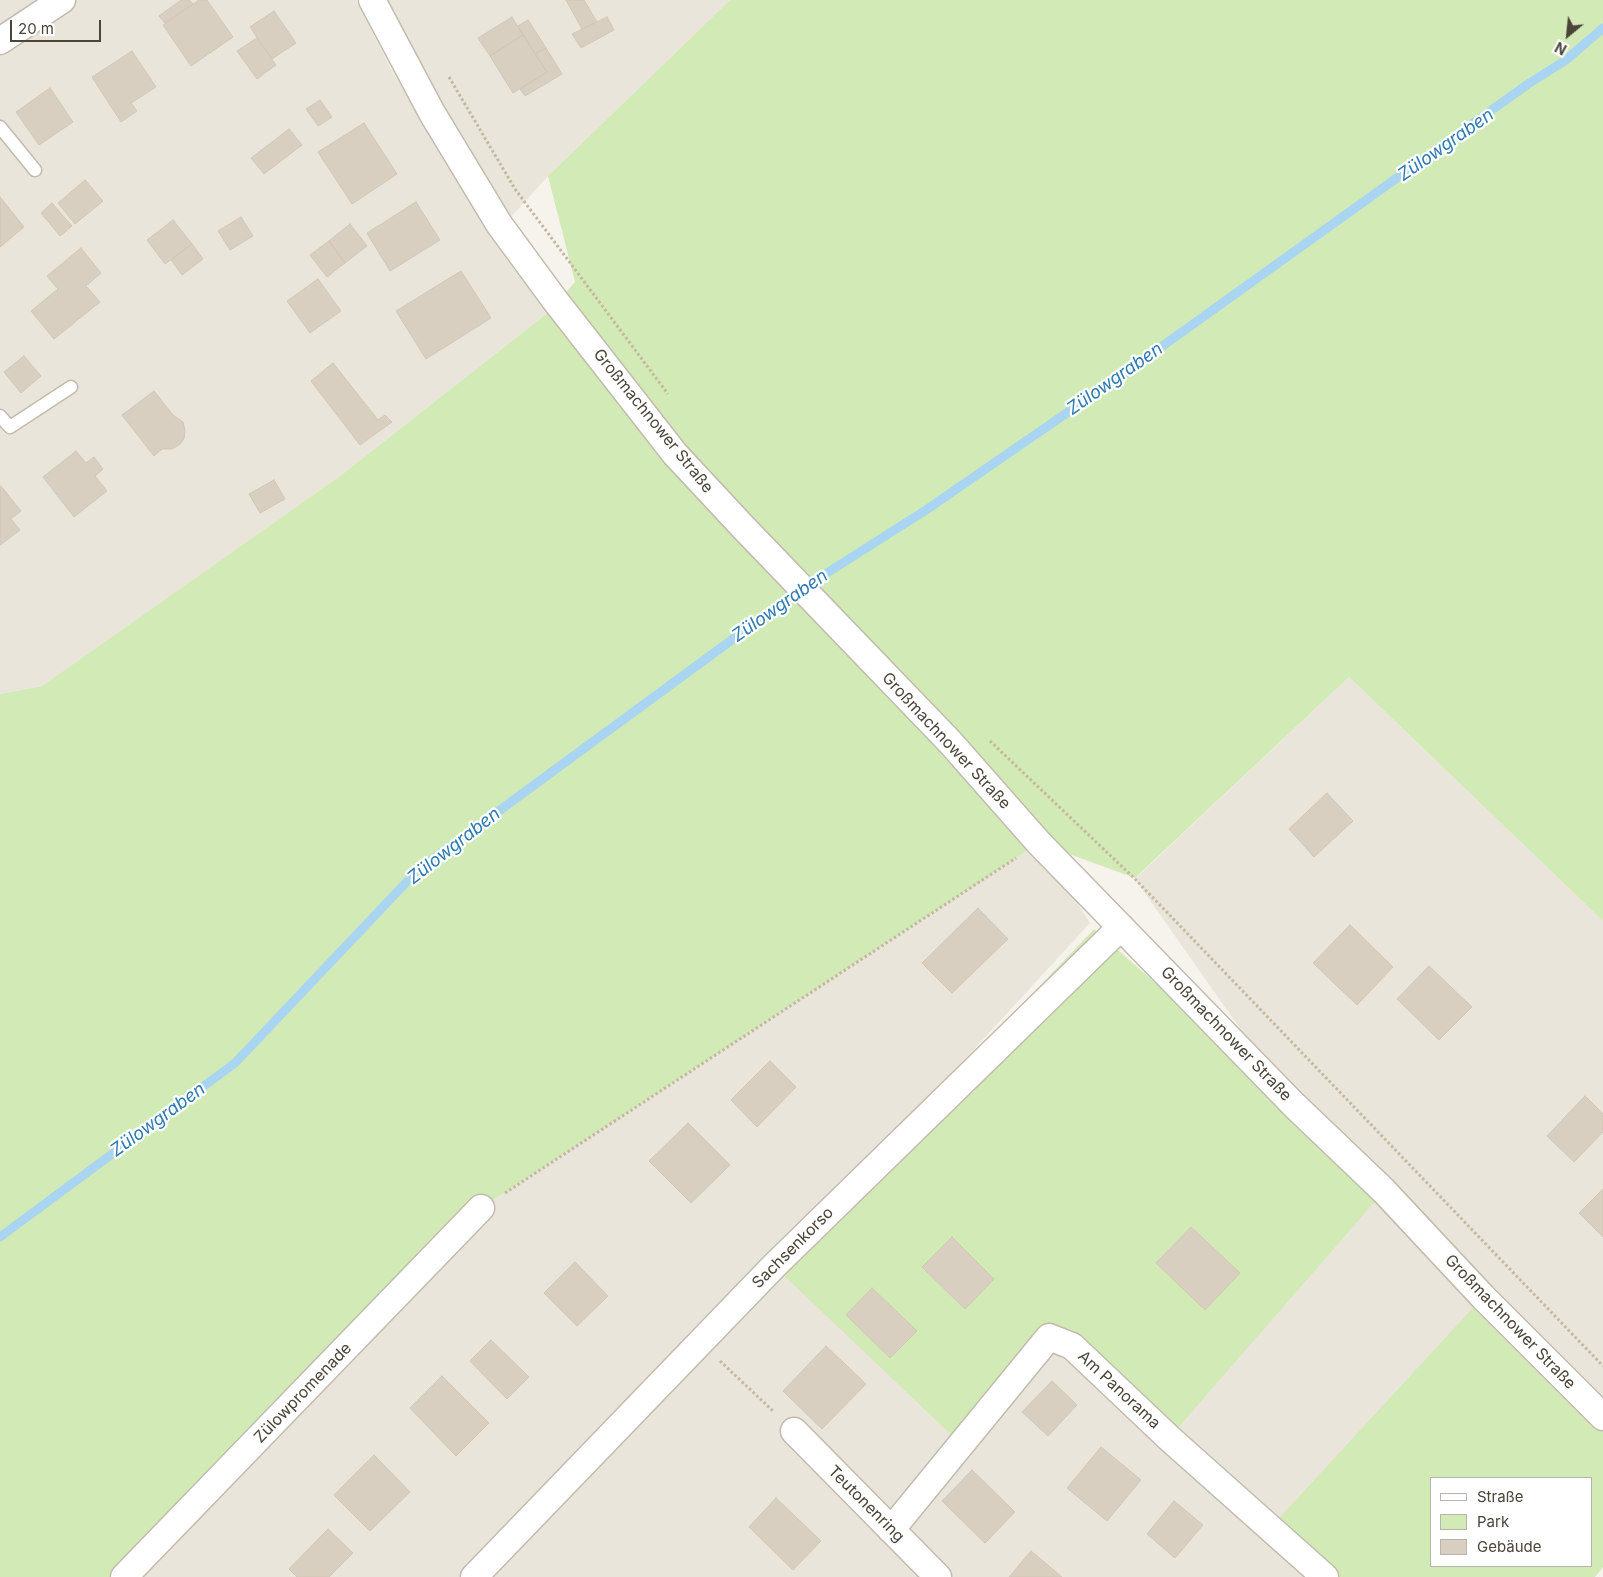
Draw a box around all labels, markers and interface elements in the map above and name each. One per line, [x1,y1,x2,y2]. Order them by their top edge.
scale bar [12,10,104,42]
north arrow [1543,10,1593,60]
text: 20 m [18,19,54,38]
text: N [1552,39,1569,59]
water label: Zülowgraben [1394,104,1498,186]
water label: Zülowgraben [1063,338,1167,420]
street label: Großmachnower Straße [589,345,717,497]
water label: Zülowgraben [728,565,832,647]
street label: Großmachnower Straße [878,669,1014,813]
water label: Zülowgraben [403,803,505,889]
street label: Großmachnower Straße [1157,963,1295,1105]
water label: Zülowgraben [106,1078,210,1162]
street label: Sachsenkorso [748,1203,838,1293]
street label: Großmachnower Straße [1441,1251,1579,1393]
street label: Zülowpromenade [250,1339,356,1447]
street label: Am Panorama [1074,1347,1164,1433]
street label: Teutonenring [824,1462,908,1546]
legend [1430,1477,1593,1567]
text: Straße [1477,1487,1524,1506]
text: Park [1477,1512,1509,1531]
text: Gebäude [1477,1537,1542,1556]

